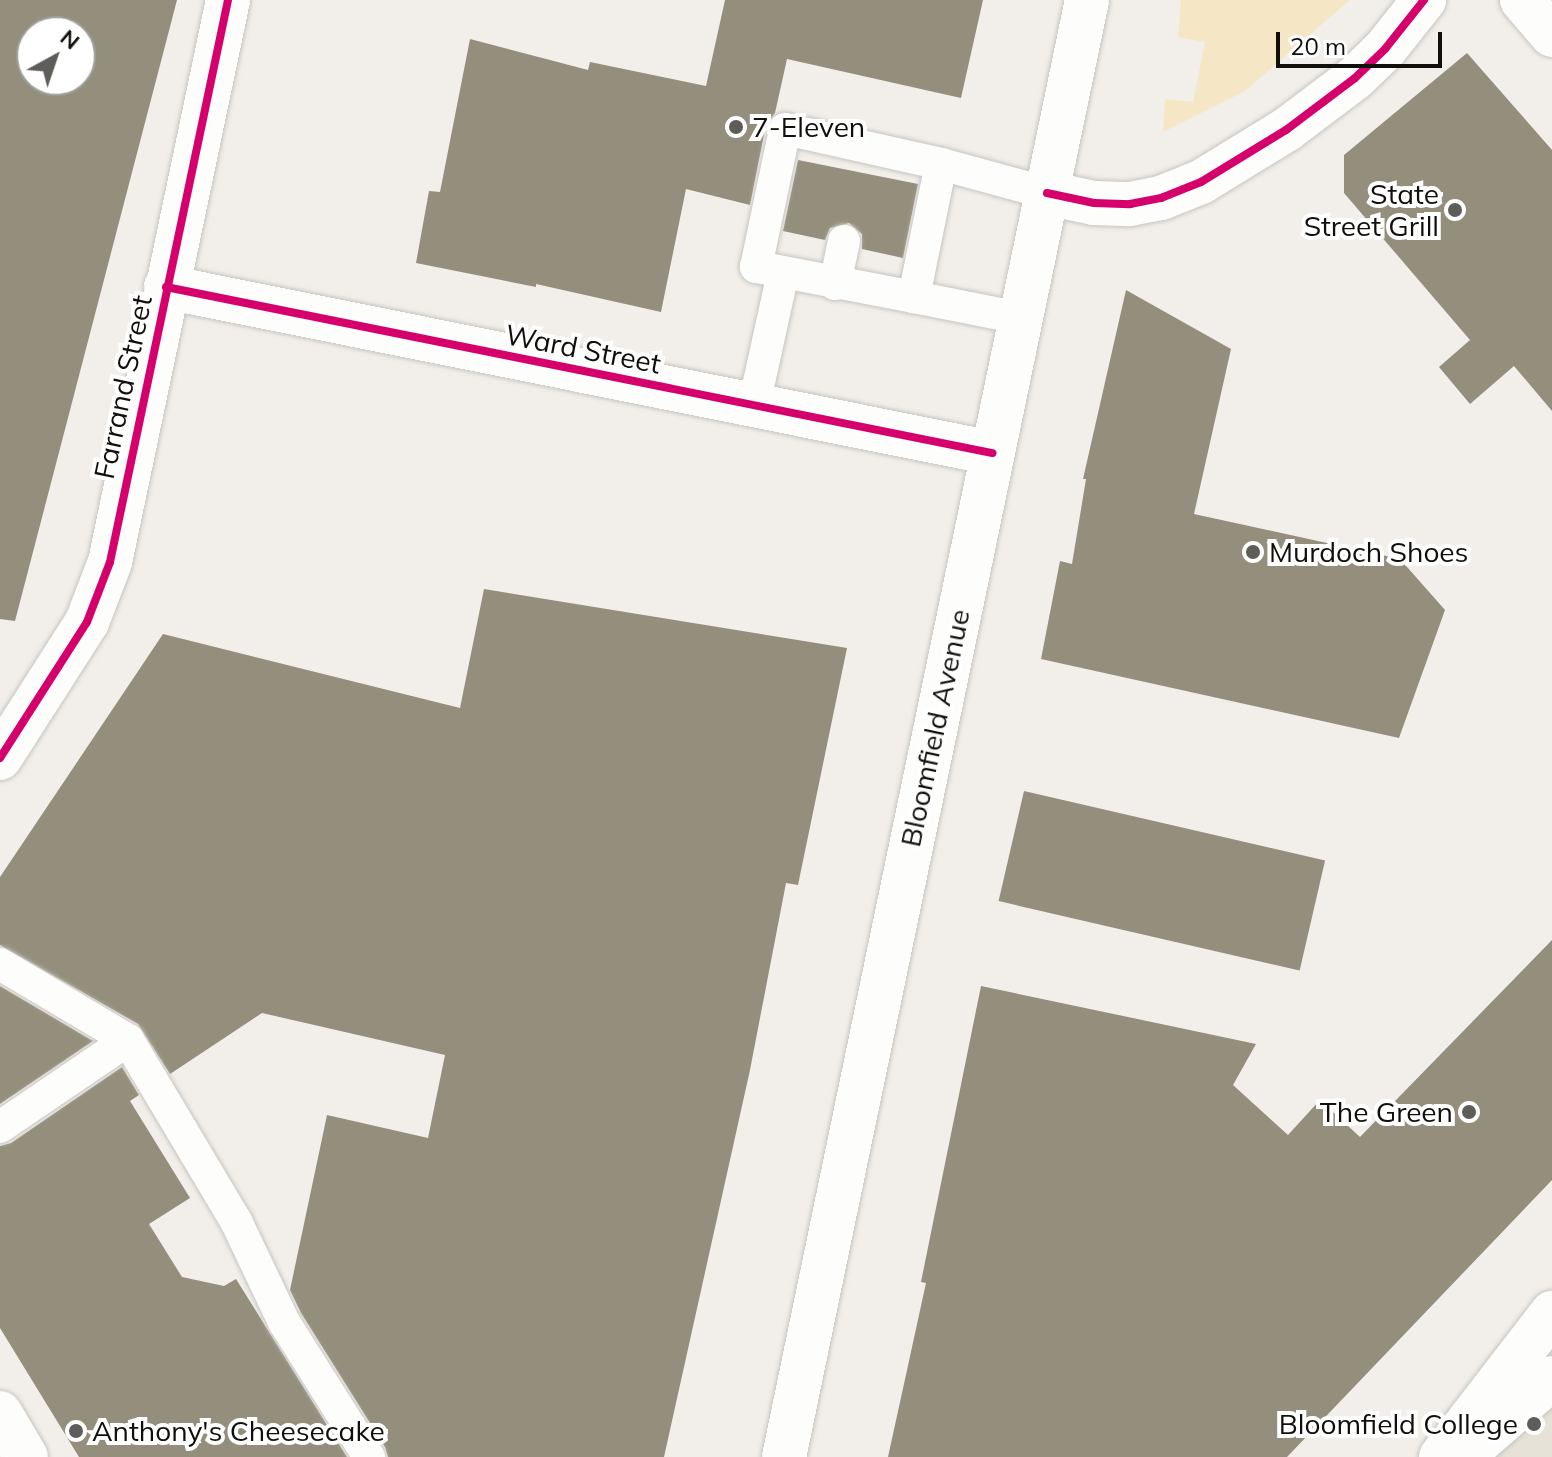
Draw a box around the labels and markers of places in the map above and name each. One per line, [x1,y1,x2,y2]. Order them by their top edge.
place label: 7-Eleven [752,110,865,144]
marker: 7-Eleven [727,118,745,136]
place label: State Street Grill [1304,177,1439,243]
marker: State Street Grill [1446,201,1464,219]
place label: Murdoch Shoes [1269,535,1468,569]
marker: Murdoch Shoes [1244,543,1262,561]
place label: The Green [1320,1095,1453,1129]
marker: The Green [1460,1103,1478,1121]
place label: Bloomfield College [1279,1407,1518,1441]
place label: Anthony's Cheesecake [92,1414,385,1448]
marker: Bloomfield College [1525,1415,1543,1433]
marker: Anthony's Cheesecake [67,1422,85,1440]

